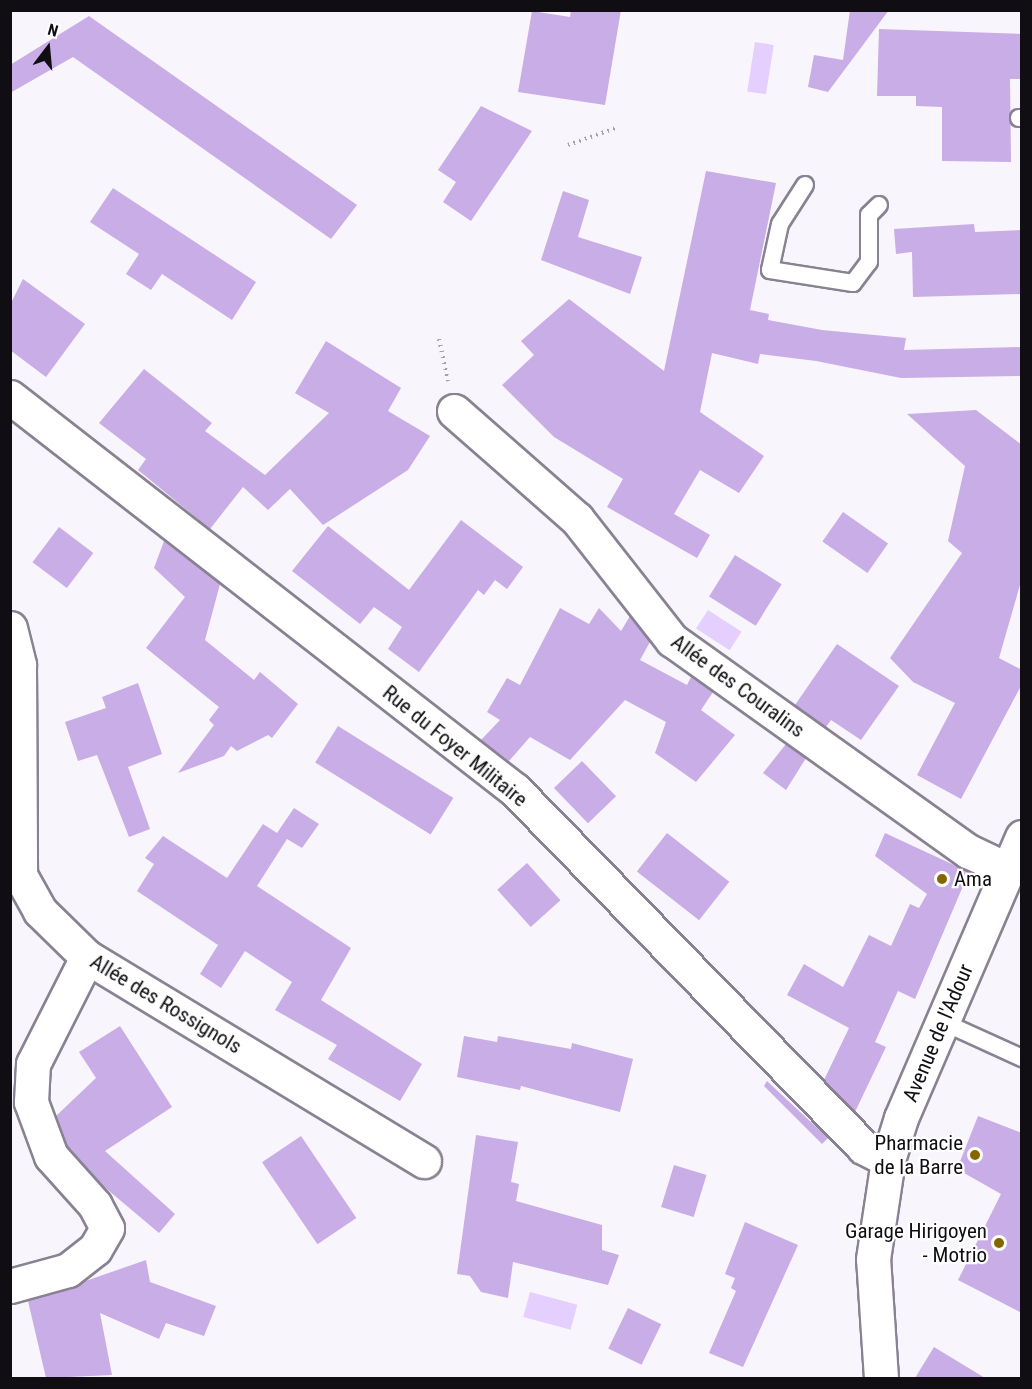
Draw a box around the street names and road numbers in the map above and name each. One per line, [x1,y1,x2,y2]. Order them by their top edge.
street label: Allée des Couralins [666,629,810,743]
street label: Rue du Foyer Militaire [378,680,532,812]
street label: Allée des Rossignols [86,949,246,1059]
street label: Avenue de l'Adour [898,960,978,1106]

